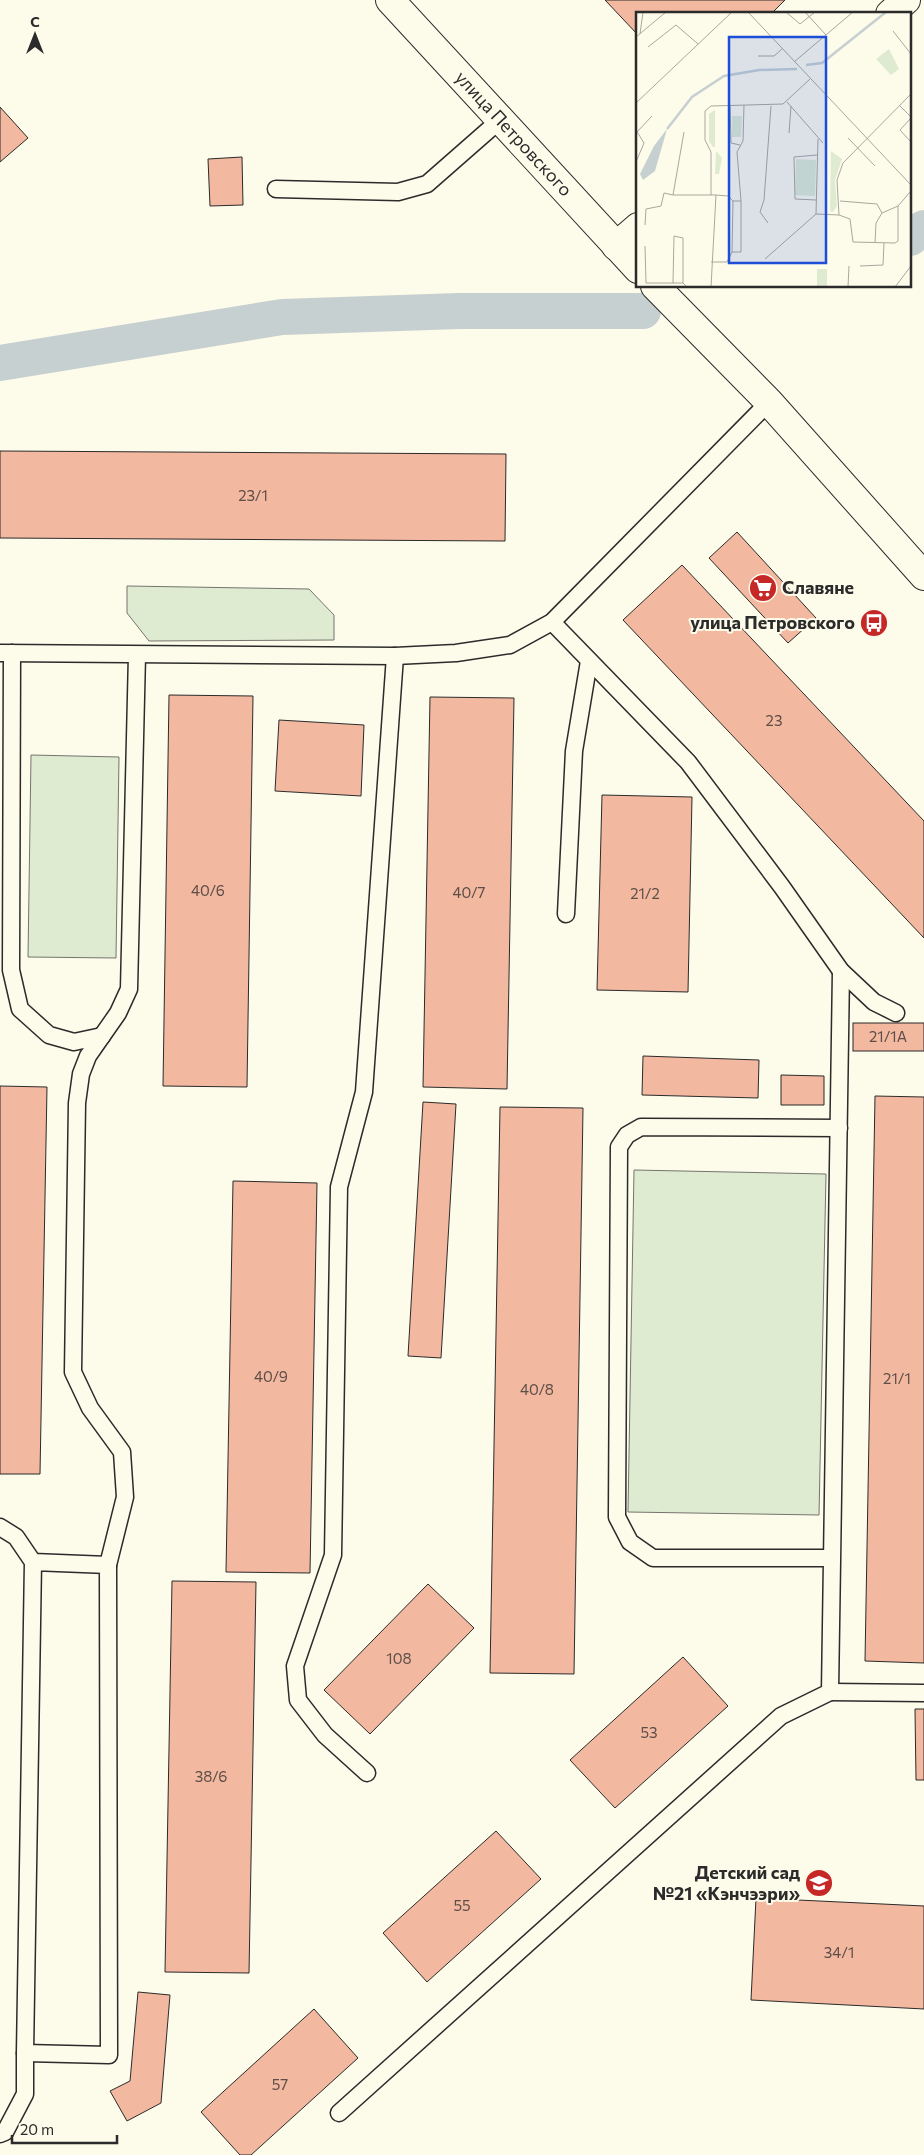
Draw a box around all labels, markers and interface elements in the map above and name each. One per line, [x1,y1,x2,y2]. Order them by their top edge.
north arrow [10,10,60,60]
inset map [636,12,912,288]
text: С [30,13,40,30]
street label: улица Петровского [451,66,577,200]
house number: 23/1 [238,486,268,504]
supermarket icon: Славяне [748,573,778,603]
place label: Славяне [782,576,854,598]
bus stop icon: улица Петровского [859,608,889,638]
place label: улица Петровского [690,611,855,633]
house number: 23 [766,711,782,729]
house number: 40/6 [191,881,225,899]
house number: 40/7 [452,883,486,901]
house number: 21/2 [630,884,660,902]
house number: 21/1А [869,1027,907,1045]
house number: 40/9 [254,1367,288,1385]
house number: 21/1 [883,1369,911,1387]
house number: 40/8 [520,1380,554,1398]
house number: 108 [386,1649,412,1667]
house number: 53 [640,1723,658,1741]
house number: 38/6 [195,1767,227,1785]
place label: Детский сад №21 «Кэнчээри» [653,1861,800,1904]
school or university icon: Детский сад №21 «Кэнчээри» [804,1868,834,1898]
house number: 55 [453,1896,471,1914]
house number: 34/1 [824,1943,854,1961]
house number: 57 [272,2075,288,2093]
scale bar [12,2112,118,2144]
text: 20 m [20,2120,54,2138]

